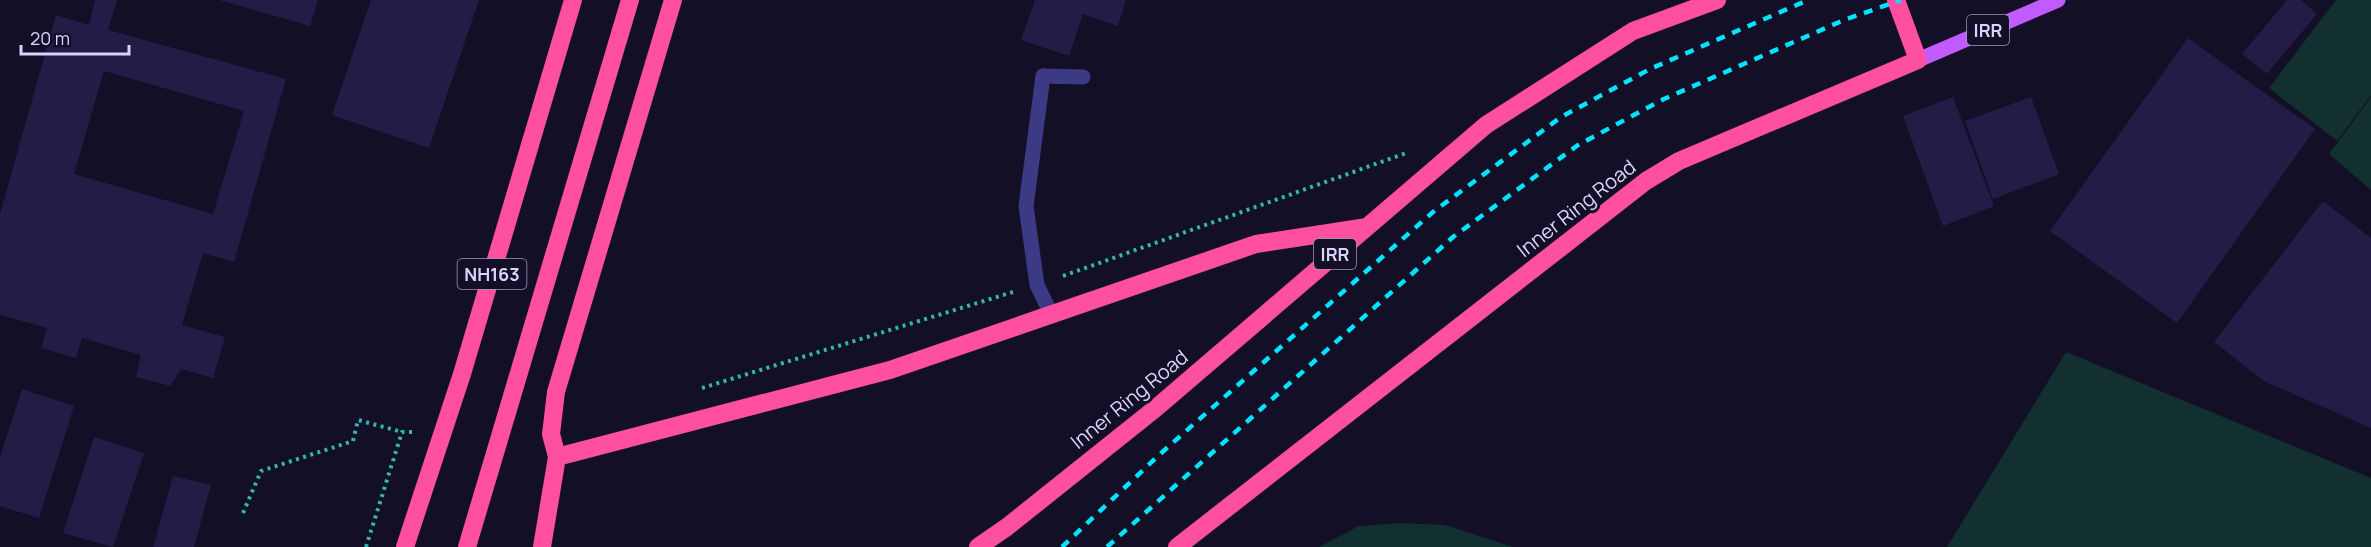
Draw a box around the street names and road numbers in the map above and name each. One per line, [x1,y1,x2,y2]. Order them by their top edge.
road number: IRR [1967,15,2009,45]
street label: Inner Ring Road [1511,153,1641,263]
road number: IRR [1314,239,1356,269]
road number: NH163 [458,259,526,289]
street label: Inner Ring Road [1065,343,1193,455]

